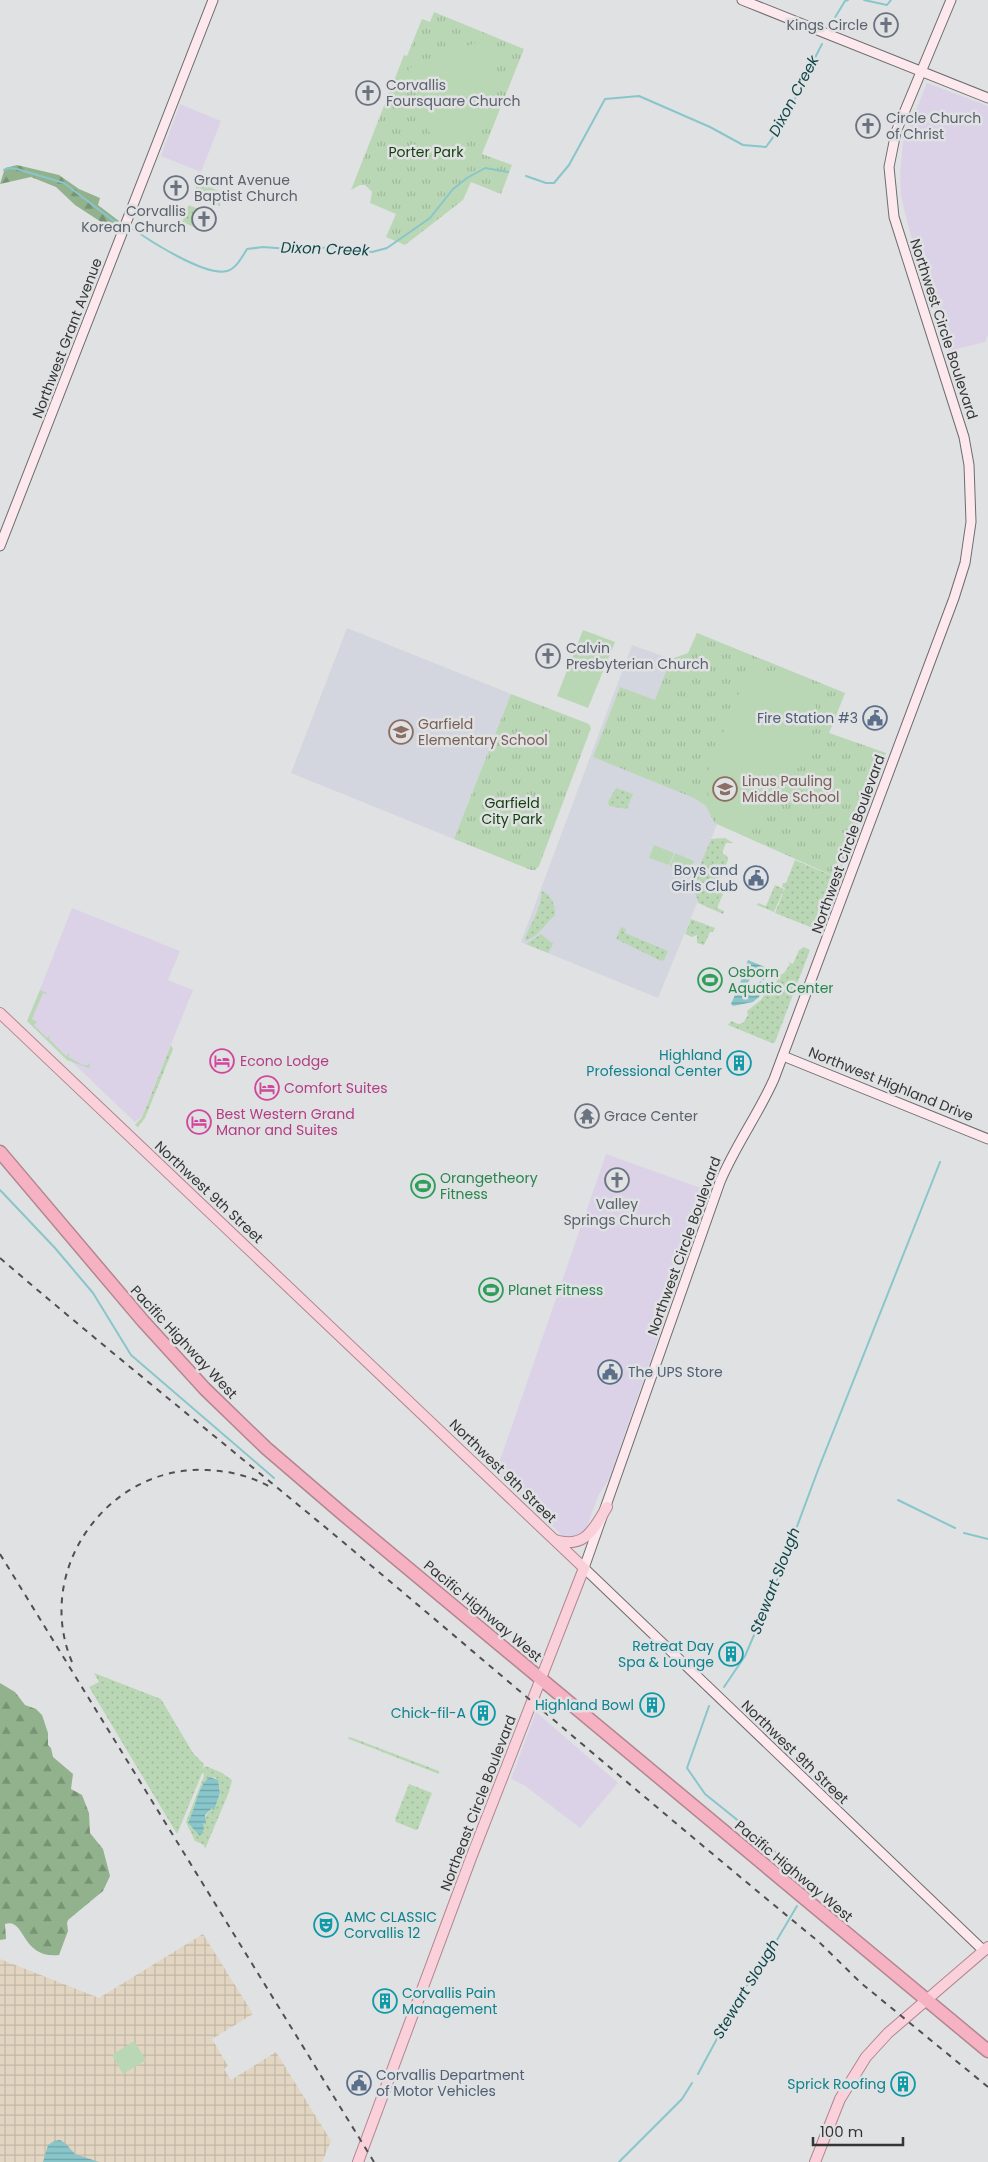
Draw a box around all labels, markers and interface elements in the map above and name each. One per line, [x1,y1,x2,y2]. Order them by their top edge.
church icon: Kings Circle [873,12,899,38]
place label: Kings Circle [787,15,868,35]
water label: Dixon Creek [763,51,824,140]
place label: Corvallis Foursquare Church [386,75,520,111]
church icon: Corvallis Foursquare Church [355,80,381,106]
place label: Circle Church of Christ [886,108,981,144]
church icon: Circle Church of Christ [855,113,881,139]
park label: Porter Park [388,142,464,162]
place label: Grant Avenue Baptist Church [194,170,298,206]
church icon: Grant Avenue Baptist Church [163,175,189,201]
place label: Corvallis Korean Church [81,201,186,237]
church icon: Corvallis Korean Church [191,206,217,232]
water label: Dixon Creek [280,236,371,261]
street label: Northwest Circle Boulevard [905,236,983,422]
street label: Northwest Grant Avenue [27,255,107,421]
place label: Calvin Presbyterian Church [566,638,709,674]
church icon: Calvin Presbyterian Church [535,643,561,669]
public building icon: Fire Station #3 [862,705,888,731]
place label: Fire Station #3 [757,708,858,728]
place label: Garfield Elementary School [418,714,548,750]
school or university icon: Garfield Elementary School [388,719,414,745]
street label: Northwest Circle Boulevard [806,752,890,936]
place label: Linus Pauling Middle School [742,771,839,807]
school or university icon: Linus Pauling Middle School [712,776,738,802]
park label: Garfield City Park [482,793,543,829]
place label: Boys and Girls Club [671,860,738,896]
public building icon: Boys and Girls Club [743,865,769,891]
place label: Osborn Aquatic Center [728,962,834,998]
sports icon: Osborn Aquatic Center [697,967,723,993]
street label: Northwest Highland Drive [806,1042,977,1126]
place label: Highland Professional Center [586,1045,722,1081]
hotel icon: Econo Lodge [209,1048,235,1074]
building icon: Highland Professional Center [726,1050,752,1076]
place label: Econo Lodge [240,1051,329,1071]
hotel icon: Comfort Suites [254,1075,280,1101]
place label: Comfort Suites [284,1078,388,1098]
temple icon: Grace Center [574,1103,600,1129]
place label: Best Western Grand Manor and Suites [216,1104,355,1140]
place label: Grace Center [604,1106,698,1126]
hotel icon: Best Western Grand Manor and Suites [186,1109,212,1135]
street label: Northwest 9th Street [150,1136,268,1248]
street label: Northwest Circle Boulevard [642,1154,726,1338]
church icon: Valley Springs Church [604,1167,630,1193]
place label: Orangetheory Fitness [440,1168,538,1204]
sports icon: Orangetheory Fitness [410,1173,436,1199]
place label: Valley Springs Church [563,1194,671,1230]
sports icon: Planet Fitness [478,1277,504,1303]
place label: Planet Fitness [508,1280,603,1300]
street label: Pacific Highway West [126,1281,242,1403]
public building icon: The UPS Store [597,1359,623,1385]
place label: The UPS Store [628,1362,723,1382]
street label: Northwest 9th Street [445,1414,561,1528]
water label: Stewart Slough [745,1524,805,1637]
street label: Pacific Highway West [420,1556,546,1666]
place label: Retreat Day Spa & Lounge [618,1636,714,1672]
building icon: Retreat Day Spa & Lounge [718,1641,744,1667]
building icon: Highland Bowl [639,1692,665,1718]
place label: Highland Bowl [535,1695,634,1715]
street label: Northwest 9th Street [737,1695,853,1809]
building icon: Chick-fil-A [470,1700,496,1726]
place label: Chick-fil-A [391,1703,466,1723]
street label: Northeast Circle Boulevard [435,1712,521,1894]
street label: Pacific Highway West [731,1816,857,1926]
place label: AMC CLASSIC Corvallis 12 [344,1907,437,1943]
theatre icon: AMC CLASSIC Corvallis 12 [313,1912,339,1938]
water label: Stewart Slough [708,1935,784,2043]
place label: Corvallis Pain Management [402,1983,497,2019]
building icon: Corvallis Pain Management [372,1988,398,2014]
place label: Corvallis Department of Motor Vehicles [376,2065,525,2101]
public building icon: Corvallis Department of Motor Vehicles [346,2070,372,2096]
building icon: Sprick Roofing [890,2071,916,2097]
place label: Sprick Roofing [787,2074,886,2094]
scale bar [813,2114,903,2146]
text: 100 m [820,2121,863,2142]

